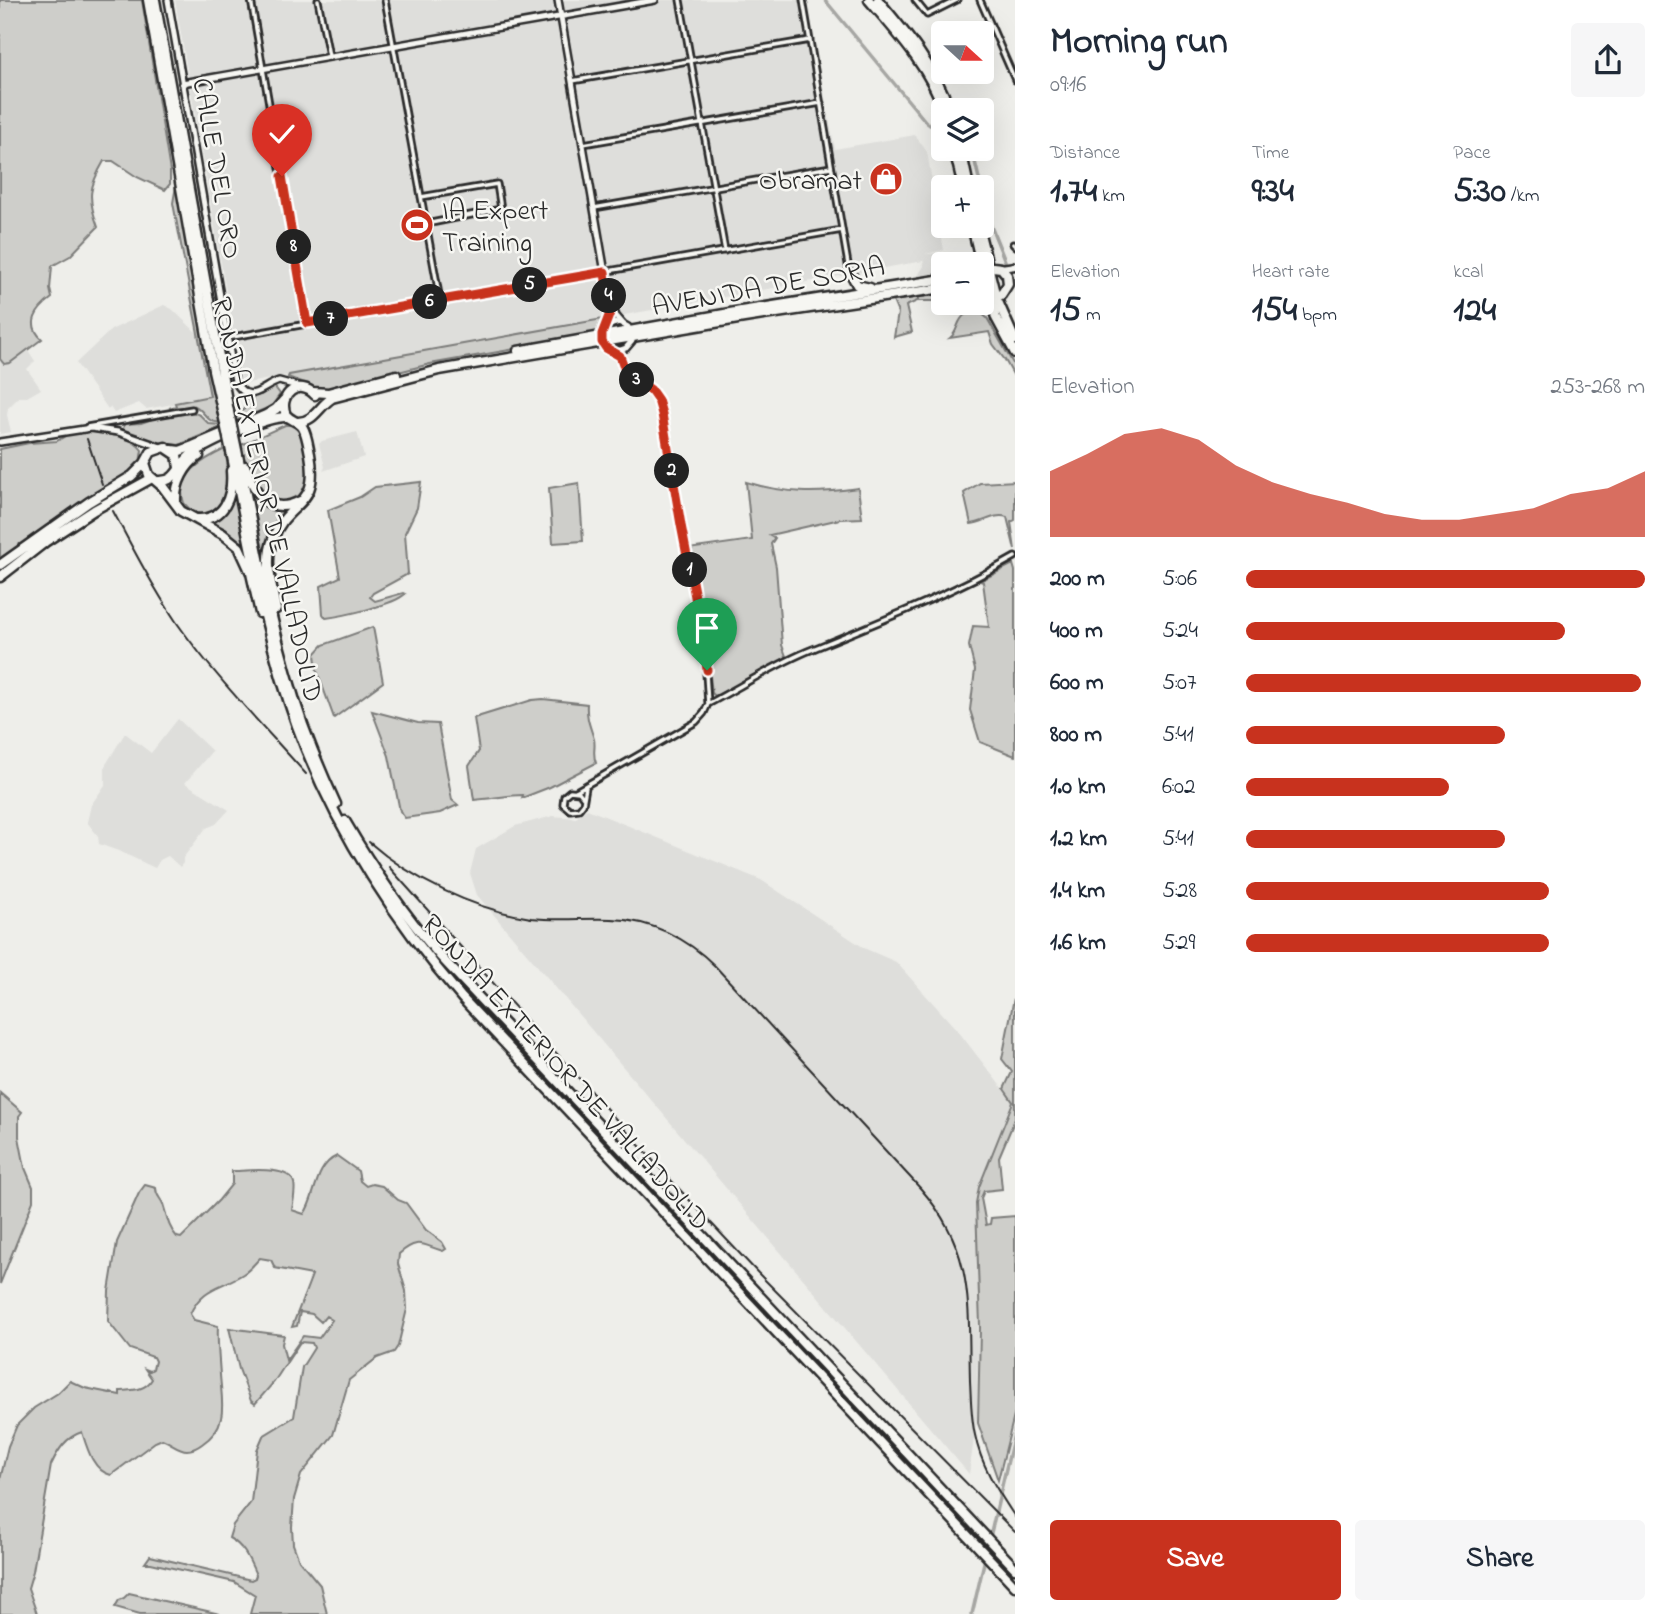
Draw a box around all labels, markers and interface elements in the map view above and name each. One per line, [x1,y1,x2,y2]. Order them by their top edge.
text: Morning run [1050,15,1228,71]
north arrow [931,21,994,84]
map controls [931,21,994,315]
button: share [1571,23,1645,97]
text: 09:16 [1050,69,1086,102]
street label: CALLE DEL ORO [179,75,252,262]
button: layers [931,98,994,161]
pin [252,104,312,176]
icon: check [263,115,301,153]
text: Distance [1050,140,1120,167]
text: Time [1252,140,1289,167]
text: Pace [1453,140,1490,167]
shop icon: Obramat [867,160,905,198]
place label: Obramat [759,162,862,203]
text: 1.74 [1050,167,1097,218]
text: 9:34 [1252,167,1294,218]
text: 5:30 [1453,167,1506,218]
button: + [931,175,994,238]
text: km [1097,183,1125,210]
text: /km [1506,183,1540,210]
place label: IA Expert Training [442,192,548,265]
sports icon: IA Expert Training [398,206,436,244]
pin: 8 [276,230,312,264]
text: 8 [290,233,297,260]
street label: AVENIDA DE SORIA [649,248,888,329]
button: − [931,252,994,315]
text: Elevation [1050,259,1120,286]
text: Heart rate [1252,259,1330,286]
text: kcal [1453,259,1484,286]
pin: 5 [512,268,548,302]
text: 5 [524,271,535,298]
pin: 4 [592,278,626,314]
text: 4 [605,282,612,309]
pin: 6 [412,284,448,320]
text: 15 [1050,286,1081,337]
text: 154 [1252,286,1297,337]
text: 124 [1453,286,1496,337]
text: 6 [425,288,434,315]
street label: RONDA EXTERIOR DE VALLADOLID [199,293,332,706]
pin: 7 [314,302,348,336]
text: m [1081,302,1101,329]
text: bpm [1297,302,1337,329]
text: 7 [327,305,334,332]
pin: 3 [620,362,654,398]
text: 3 [633,366,640,393]
text: Elevation [1050,371,1135,404]
text: 253–268 m [1551,371,1645,404]
pin: 2 [654,454,690,489]
text: 2 [667,457,676,484]
pin: 1 [672,552,708,588]
text: 1 [686,556,693,583]
text: 200 m [1050,563,1105,596]
text: 5:06 [1162,563,1197,596]
pin [677,598,737,670]
icon: arrive [688,609,726,647]
text: 400 m [1050,615,1103,648]
text: 5:24 [1162,615,1198,648]
text: 600 m [1050,667,1104,700]
text: 5:07 [1162,667,1197,700]
text: 800 m [1050,719,1102,752]
text: 5:41 [1162,719,1194,752]
text: 1.0 km [1050,771,1106,804]
text: 6:02 [1162,771,1195,804]
text: 1.2 km [1050,823,1107,856]
text: 5:41 [1162,823,1194,856]
text: 1.4 km [1050,875,1105,908]
text: 5:28 [1162,875,1197,908]
street label: RONDA EXTERIOR DE VALLADOLID [410,906,718,1241]
text: 1.6 km [1050,927,1106,960]
text: 5:29 [1162,927,1195,960]
button: Save [1050,1520,1341,1600]
button: Share [1355,1520,1645,1600]

